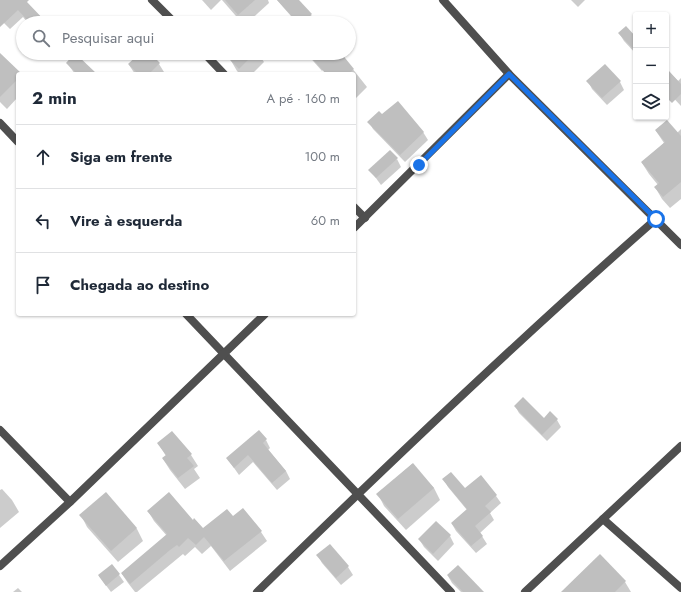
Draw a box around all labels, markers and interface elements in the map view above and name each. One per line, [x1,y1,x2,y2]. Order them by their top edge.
map controls [633,12,669,120]
button: + [633,12,669,48]
search box [16,16,356,60]
icon: search [30,27,52,49]
text: Pesquisar aqui [62,27,154,49]
button: − [633,48,669,84]
button: layers [633,84,669,120]
text: 2 min [32,86,77,110]
text: A pé · 160 m [267,89,340,108]
icon: ahead [32,146,54,168]
text: Siga em frente [70,146,172,168]
text: 100 m [305,147,340,166]
route end [410,156,428,174]
icon: left [32,210,54,232]
text: Vire à esquerda [70,210,182,232]
route start [647,210,665,228]
text: 60 m [311,211,340,230]
icon: arrive [32,274,54,296]
text: Chegada ao destino [70,274,209,296]

